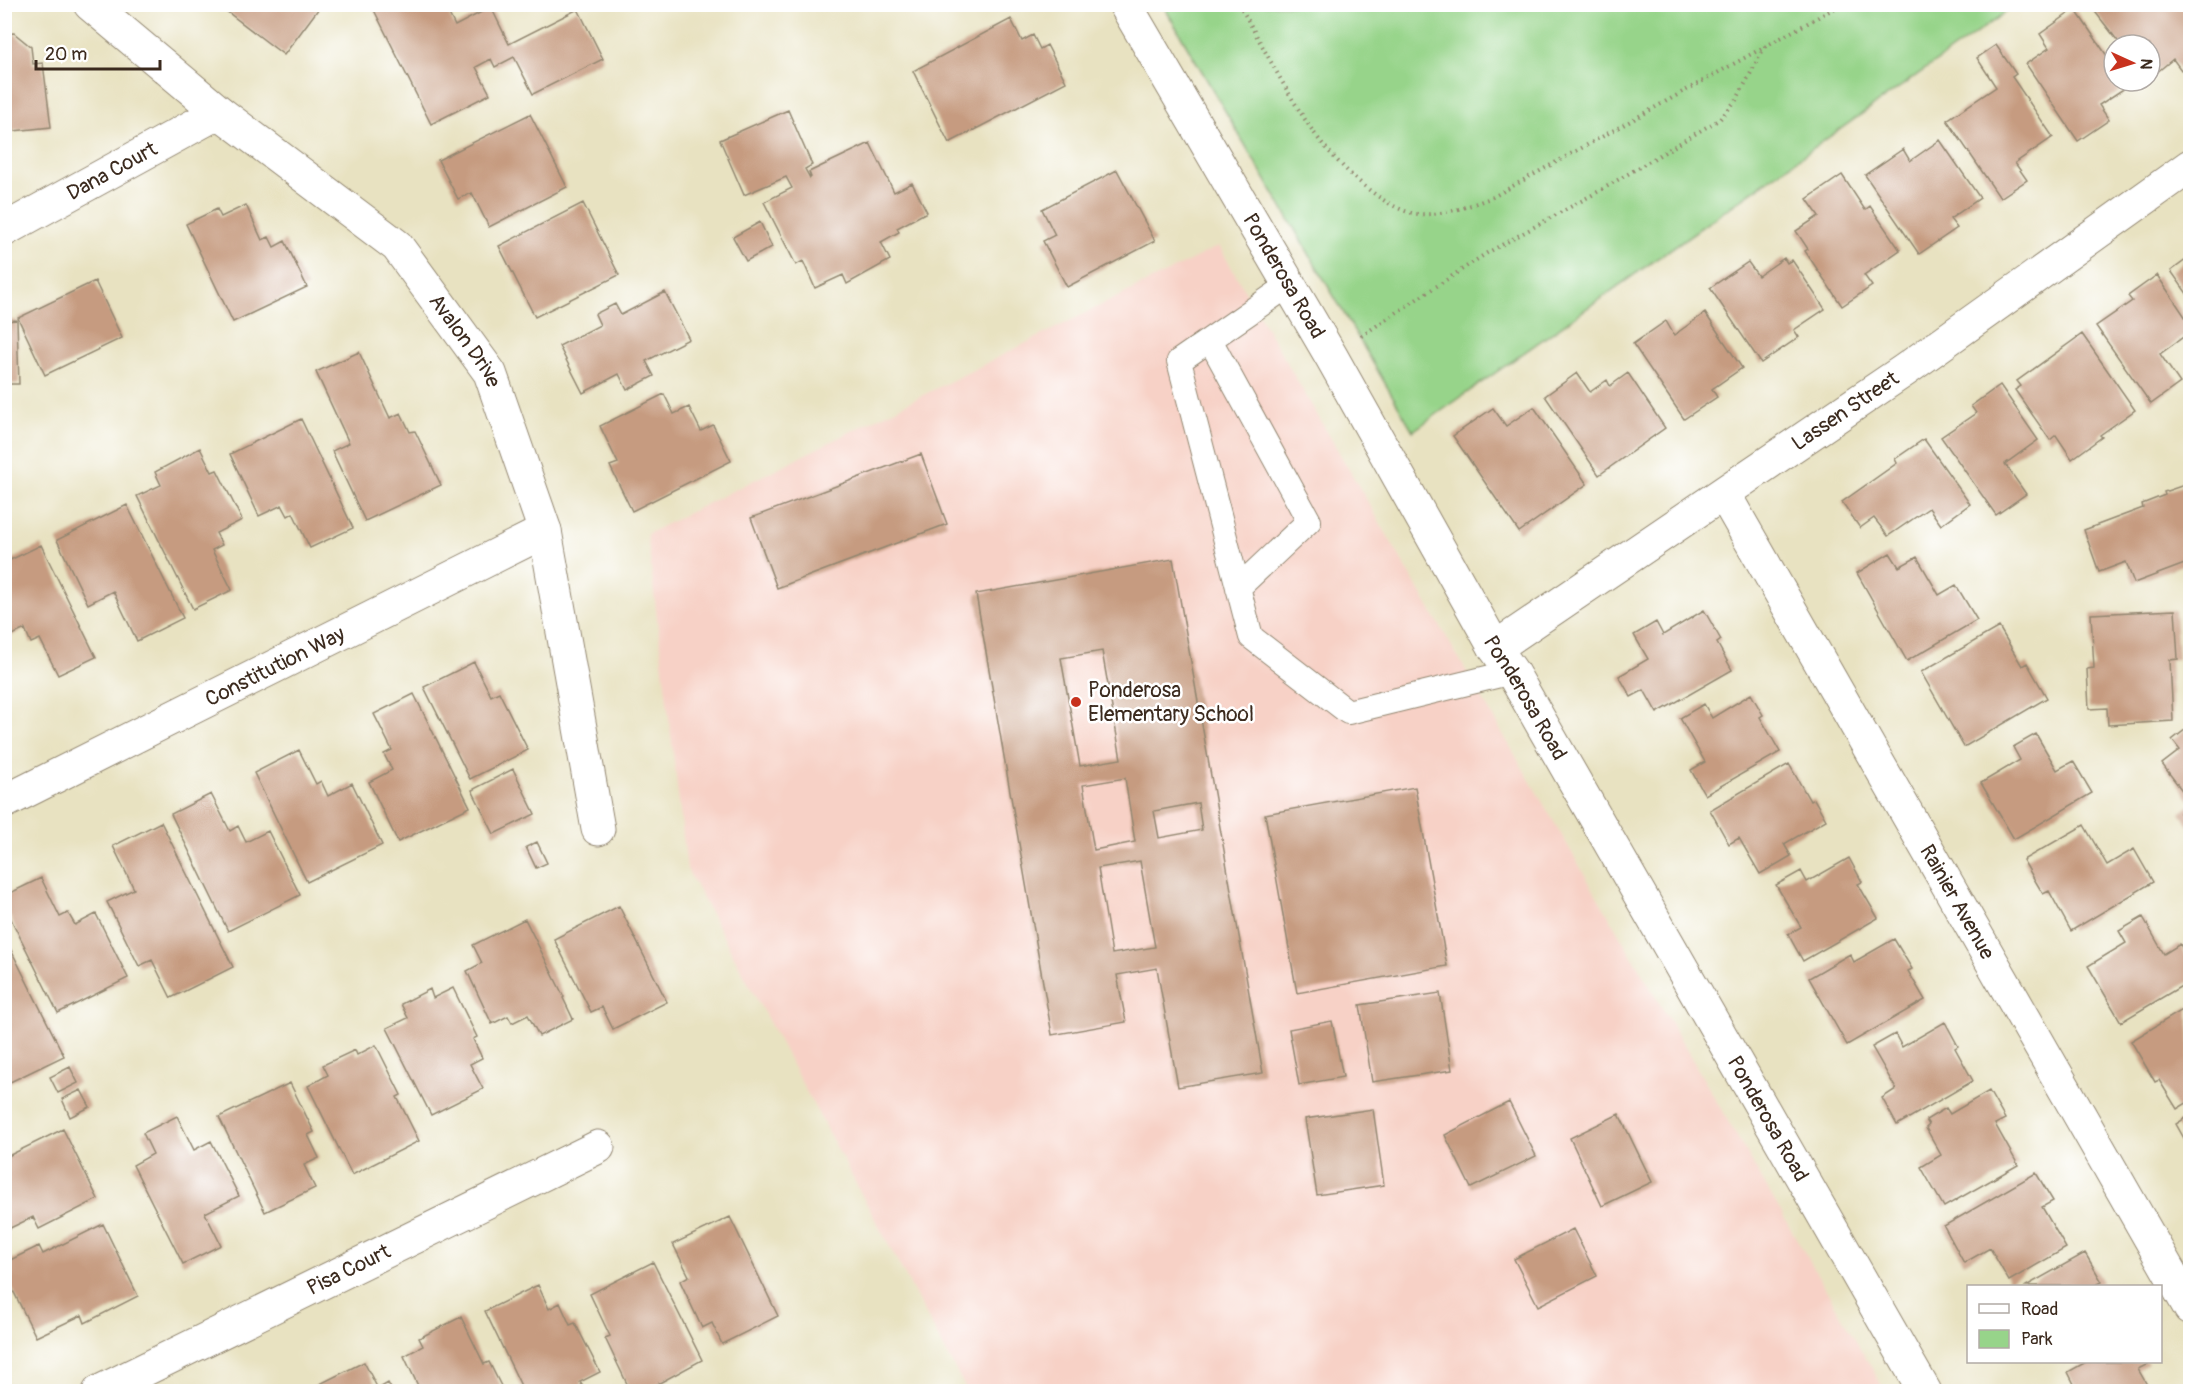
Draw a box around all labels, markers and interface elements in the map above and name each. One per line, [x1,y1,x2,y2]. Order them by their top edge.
scale bar [36,33,160,71]
north arrow [2102,33,2162,93]
text: 20 m [45,43,87,66]
text: N [2136,58,2156,70]
street label: Dana Court [62,135,162,207]
street label: Ponderosa Road [1237,208,1331,344]
street label: Avalon Drive [423,288,508,391]
street label: Lassen Street [1786,364,1904,457]
street label: Constitution Way [201,620,349,713]
street label: Ponderosa Road [1477,631,1573,765]
place label: Ponderosa Elementary School [1088,677,1254,728]
marker: Ponderosa Elementary School [1069,695,1083,709]
street label: Rainier Avenue [1914,840,2001,965]
street label: Ponderosa Road [1721,1051,1815,1186]
street label: Pisa Court [302,1237,395,1301]
legend [1967,1285,2162,1363]
text: Road [2021,1298,2058,1321]
text: Park [2021,1328,2053,1351]

